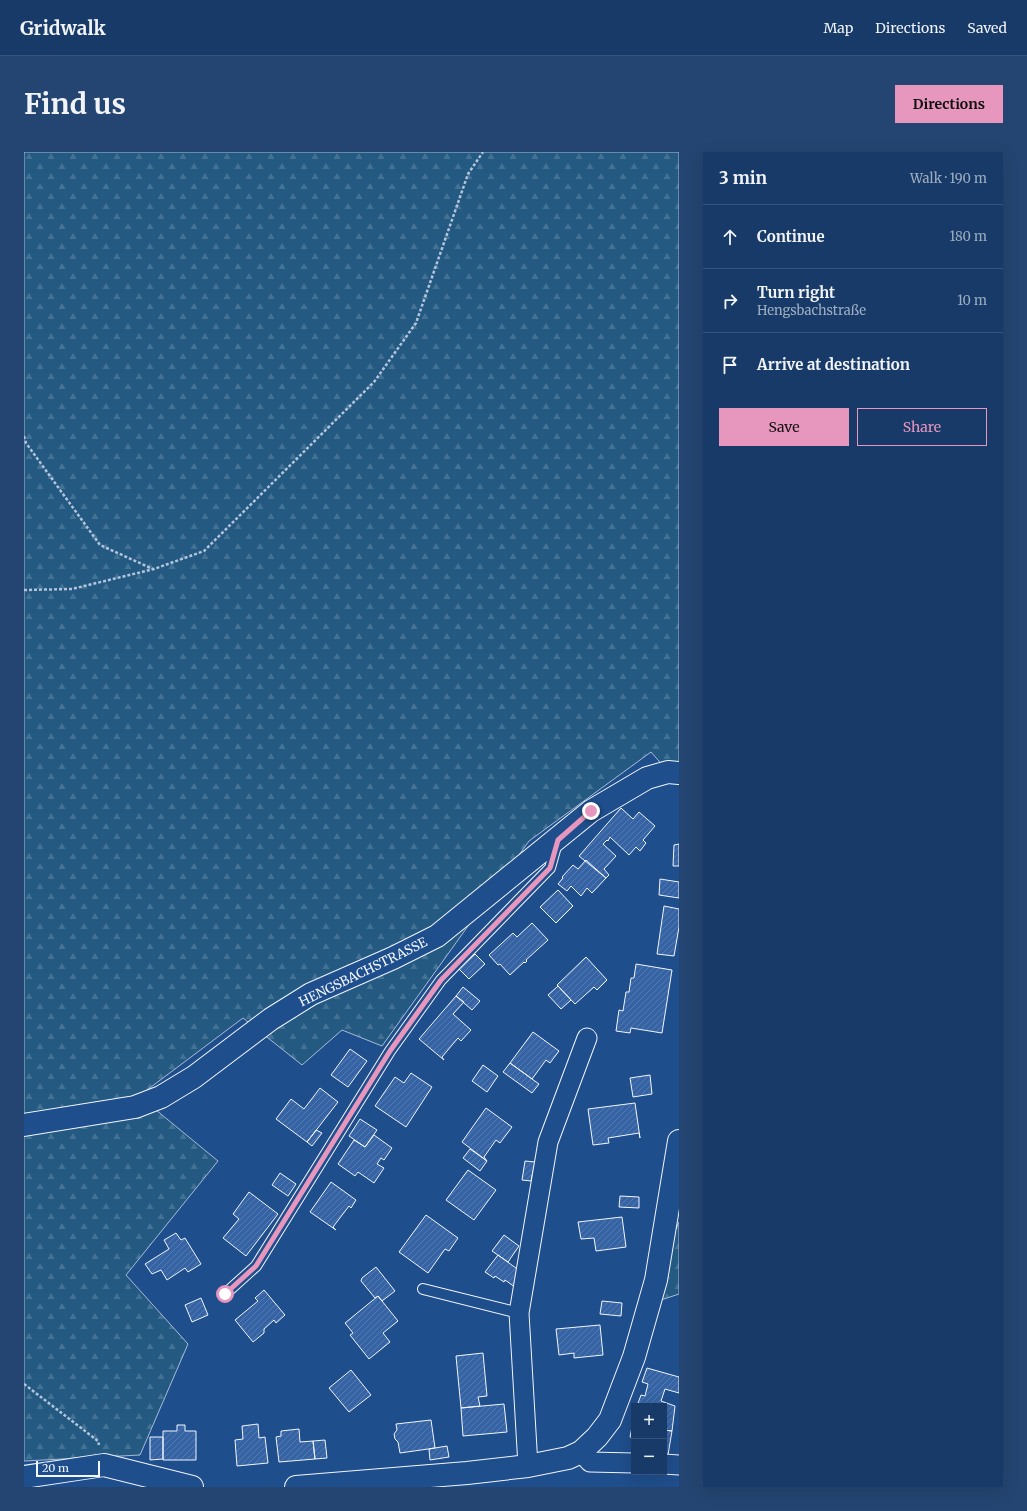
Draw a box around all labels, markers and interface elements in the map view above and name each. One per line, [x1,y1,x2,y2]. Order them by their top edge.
text: Gridwalk [20,16,106,40]
text: Map [823,19,853,37]
text: Directions [875,19,945,37]
text: Saved [967,19,1007,37]
button: Directions [895,85,1003,123]
text: Find us [24,86,126,122]
text: 3 min [719,167,767,189]
text: Walk · 190 m [910,170,987,187]
icon: ahead [719,226,741,248]
text: Continue [757,227,825,246]
text: 180 m [949,228,987,245]
text: Turn right [757,283,835,302]
icon: right [719,290,741,312]
text: 10 m [957,292,987,309]
text: Hengsbachstraße [757,302,866,319]
icon: arrive [719,354,741,376]
text: Arrive at destination [757,355,910,374]
button: Save [719,408,849,446]
button: Share [857,408,987,446]
route end [582,802,600,820]
street label: HENGSBACHSTRASSE [296,933,431,1010]
route start [216,1285,234,1303]
map controls [631,1403,667,1475]
button: + [631,1403,667,1439]
button: − [631,1439,667,1475]
scale bar [36,1459,100,1478]
text: 20 m [42,1461,69,1475]

